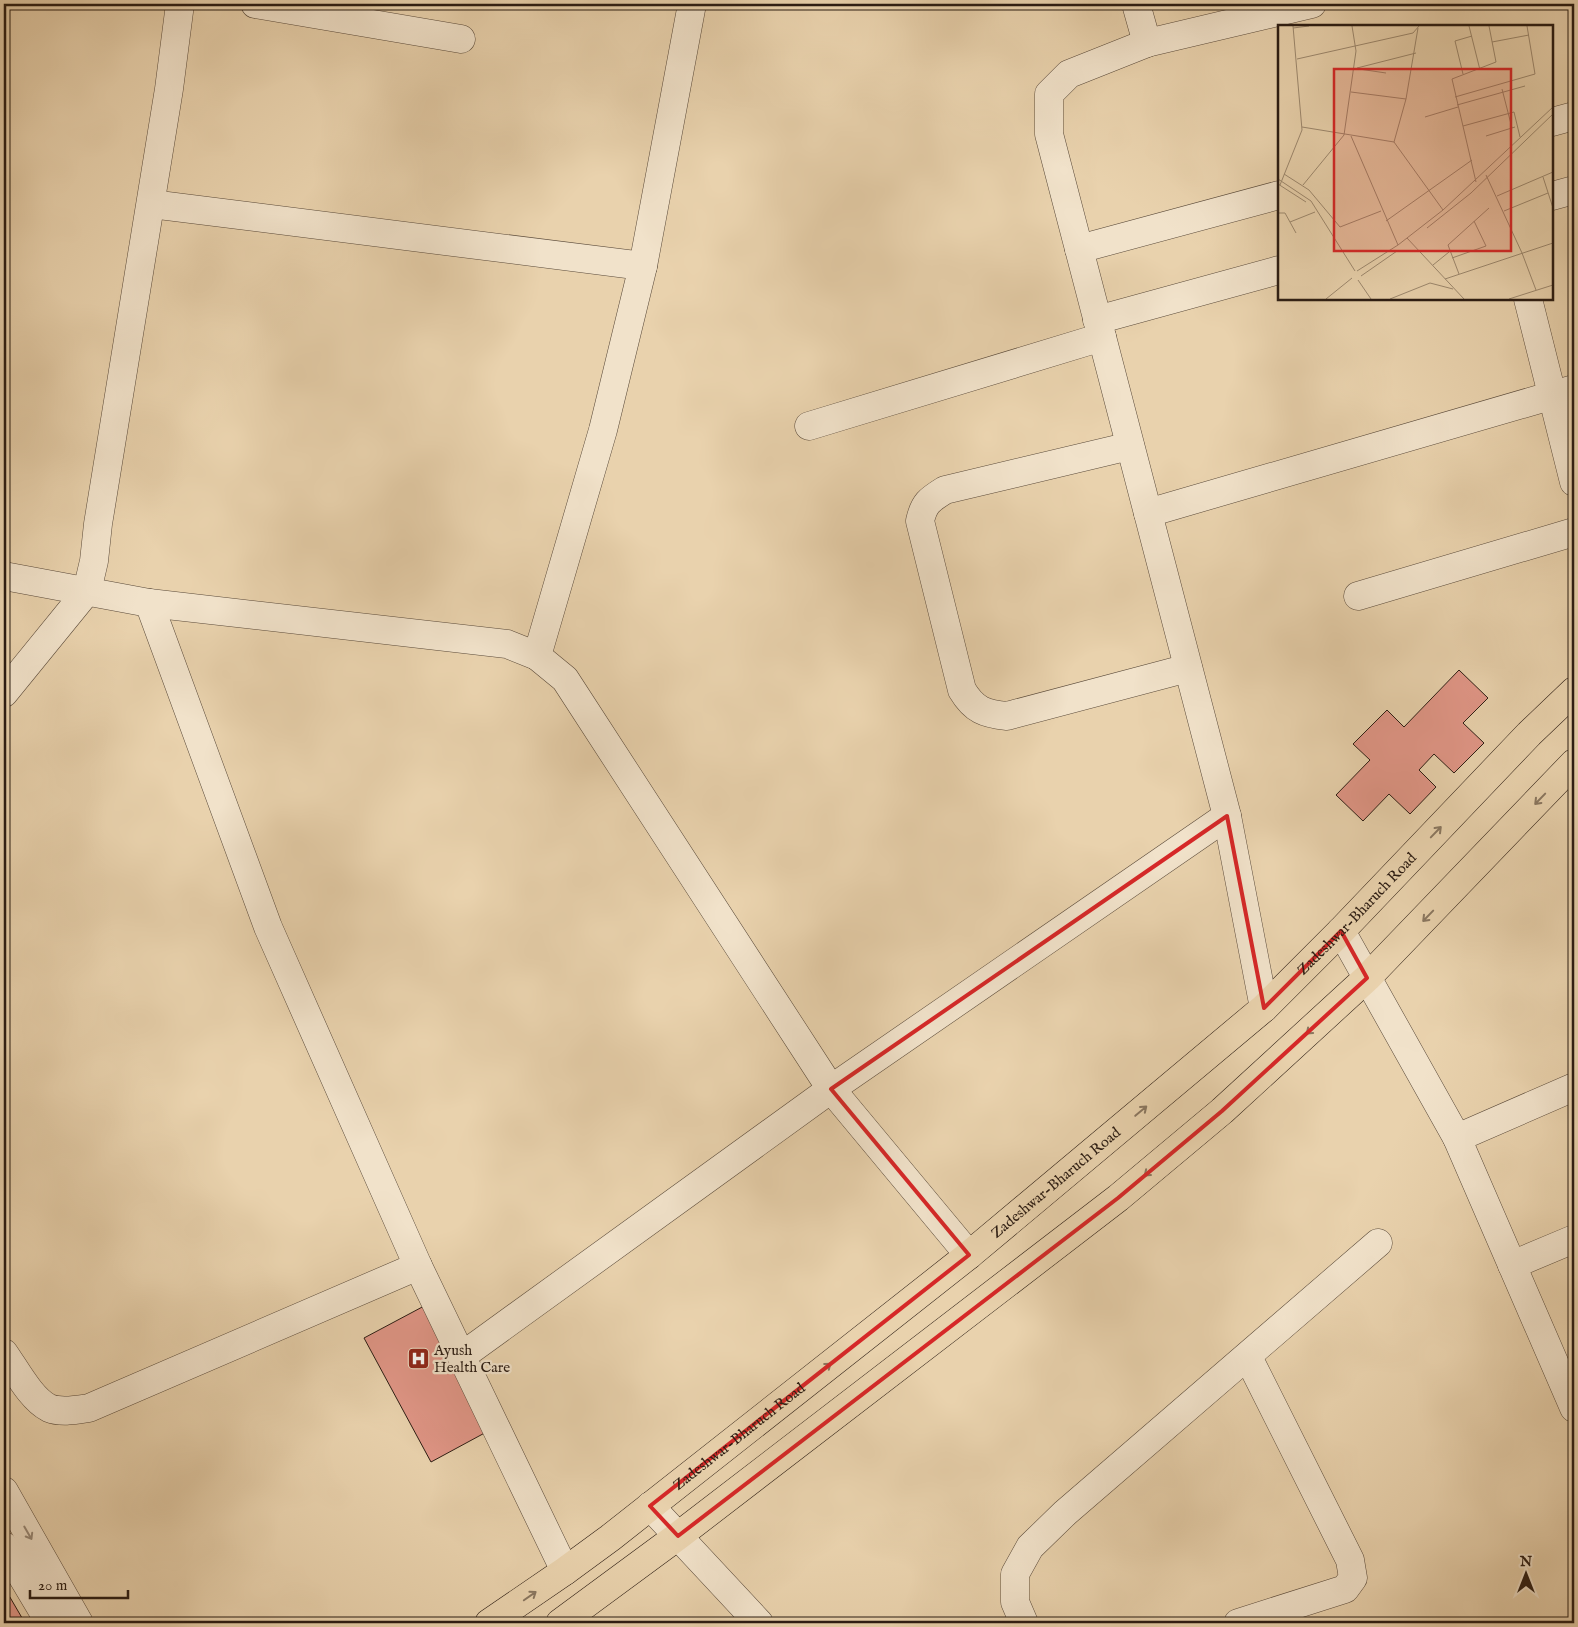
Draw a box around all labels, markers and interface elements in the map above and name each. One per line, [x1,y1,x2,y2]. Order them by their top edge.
inset map [1278,25,1553,300]
one-way arrow [1535,792,1547,804]
one-way arrow [1430,825,1442,838]
street label: Zadeshwar-Bharuch Road [1293,848,1421,979]
one-way arrow [1422,909,1434,922]
one-way arrow [1305,1023,1318,1035]
one-way arrow [1134,1106,1147,1117]
street label: Zadeshwar-Bharuch Road [987,1123,1125,1242]
one-way arrow [1144,1165,1157,1176]
place label: Ayush Health Care [433,1341,510,1377]
hospital icon: Ayush Health Care [406,1347,430,1371]
one-way arrow [818,1363,831,1374]
street label: Zadeshwar-Bharuch Road [669,1378,810,1495]
one-way arrow [23,1525,33,1540]
north arrow [1500,1550,1550,1600]
text: N [1519,1553,1532,1571]
scale bar [30,1567,128,1599]
text: 20 m [38,1576,68,1595]
one-way arrow [522,1591,536,1601]

